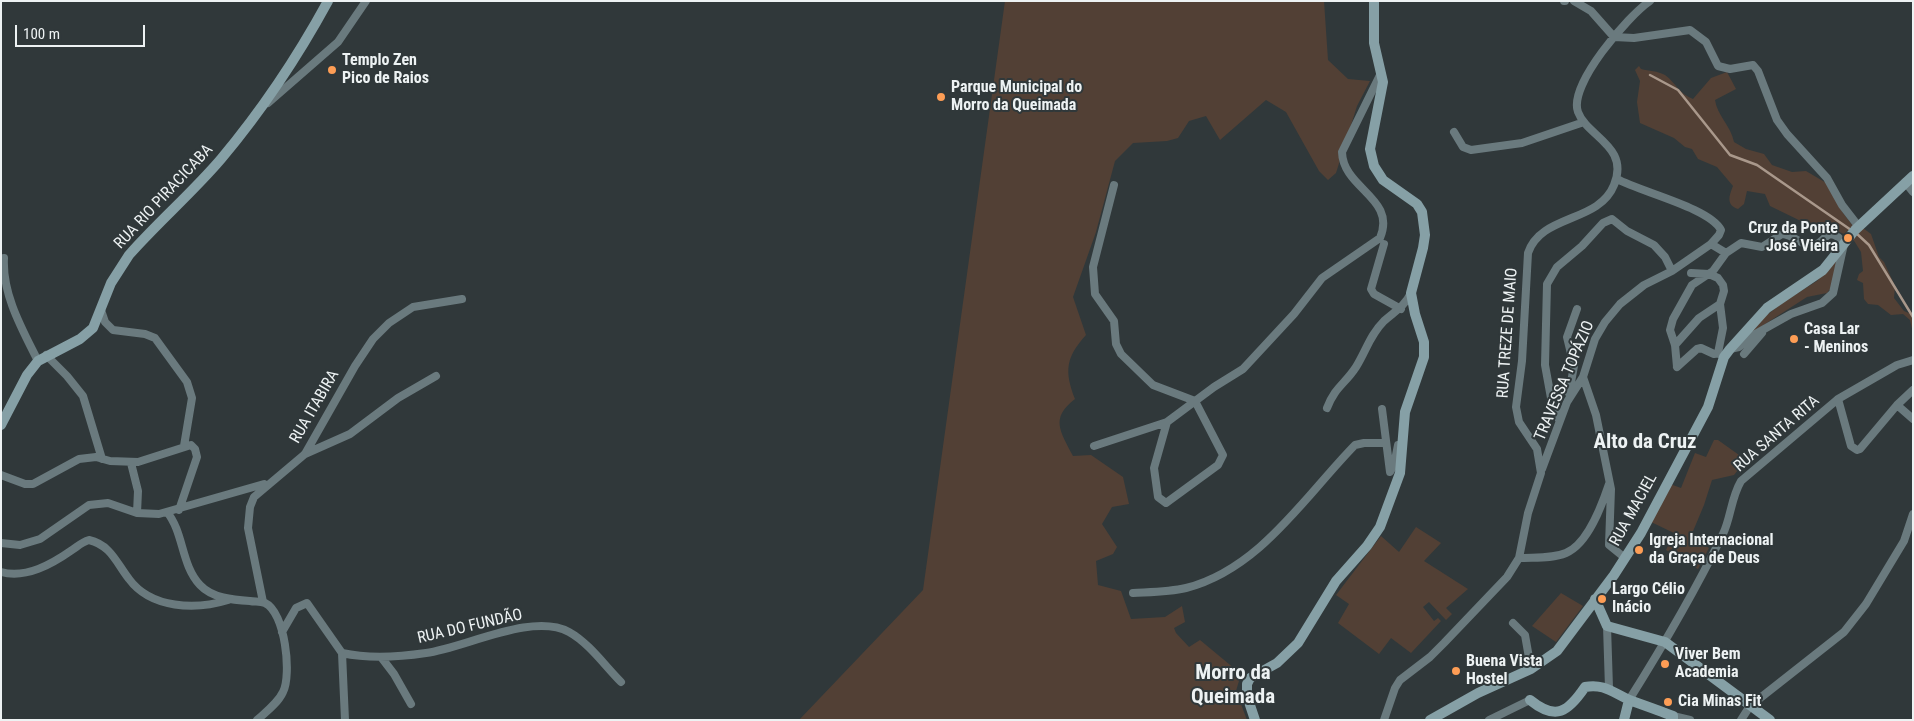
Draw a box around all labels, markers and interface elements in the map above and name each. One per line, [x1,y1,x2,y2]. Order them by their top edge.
scale bar [18,15,148,47]
text: 100 m [23,25,60,43]
place label: Templo Zen Pico de Raios [342,51,429,89]
marker: Templo Zen Pico de Raios [326,64,338,76]
place label: Parque Municipal do Morro da Queimada [951,78,1082,116]
marker: Parque Municipal do Morro da Queimada [935,91,947,103]
street label: RUA RIO PIRACICABA [111,141,217,253]
place label: Cruz da Ponte José Vieira [1748,219,1838,257]
marker: Cruz da Ponte José Vieira [1842,232,1854,244]
street label: RUA TREZE DE MAIO [1494,267,1522,399]
street label: TRAVESSA TOPÁZIO [1531,318,1599,444]
place label: Casa Lar - Meninos [1804,320,1868,358]
marker: Casa Lar - Meninos [1788,333,1800,345]
street label: RUA ITABIRA [286,367,344,447]
street label: RUA SANTA RITA [1730,392,1824,476]
district label: Alto da Cruz [1593,430,1697,456]
street label: RUA MACIEL [1606,470,1662,550]
place label: Igreja Internacional da Graça de Deus [1649,531,1774,569]
marker: Igreja Internacional da Graça de Deus [1633,544,1645,556]
place label: Largo Célio Inácio [1612,580,1685,618]
marker: Largo Célio Inácio [1596,593,1608,605]
street label: RUA DO FUNDÃO [416,606,524,648]
place label: Viver Bem Academia [1675,645,1740,683]
place label: Buena Vista Hostel [1466,652,1543,690]
marker: Viver Bem Academia [1659,658,1671,670]
district label: Morro da Queimada [1191,661,1275,711]
marker: Buena Vista Hostel [1450,665,1462,677]
place label: Cia Minas Fit [1678,692,1761,712]
marker: Cia Minas Fit [1662,696,1674,708]

